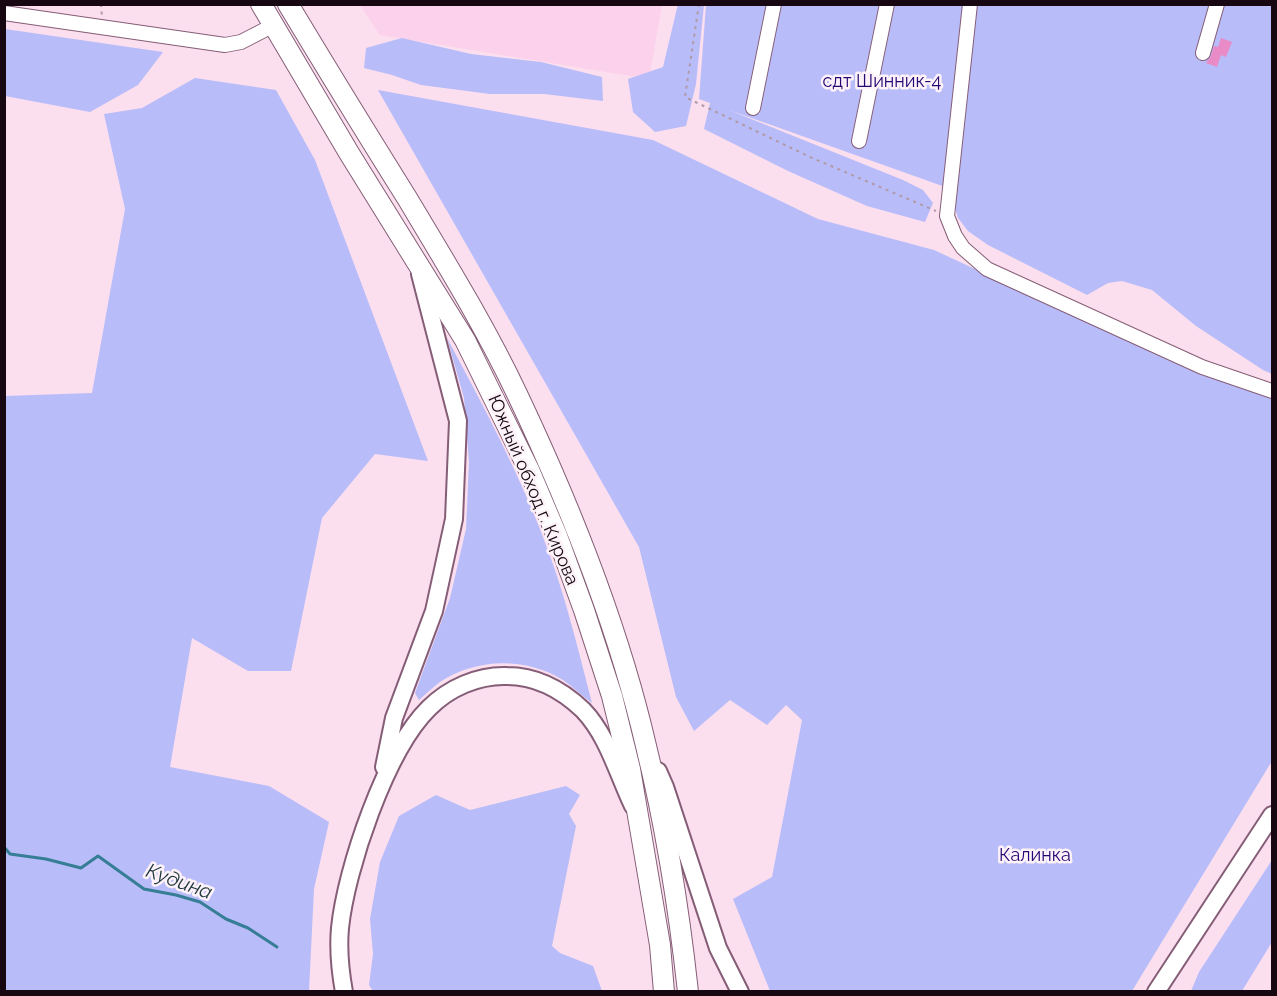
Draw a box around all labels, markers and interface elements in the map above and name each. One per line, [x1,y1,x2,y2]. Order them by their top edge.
park label: сдт Шинник-4 [823,71,941,93]
street label: Южный обход г. Кирова [483,392,583,588]
park label: Калинка [999,845,1071,867]
water label: Кудина [143,859,215,905]

